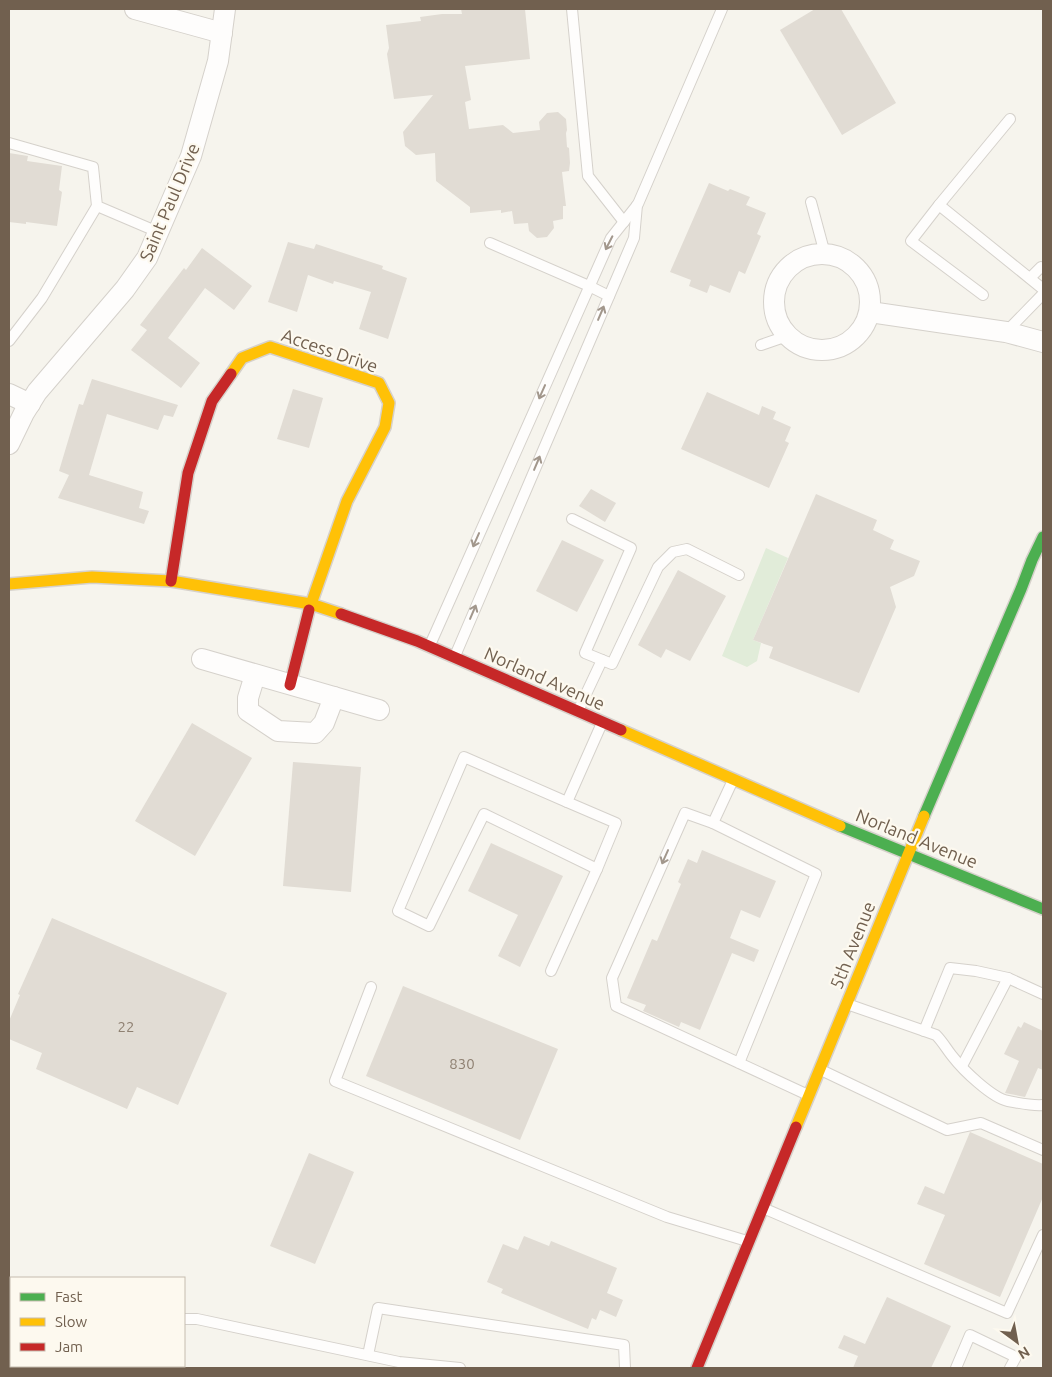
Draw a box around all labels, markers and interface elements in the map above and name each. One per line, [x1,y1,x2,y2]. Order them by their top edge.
street label: Saint Paul Drive [135,140,203,264]
one-way arrow [604,236,614,251]
one-way arrow [598,306,607,321]
street label: Access Drive [279,324,381,376]
one-way arrow [537,384,547,399]
one-way arrow [533,456,543,471]
one-way arrow [471,532,481,547]
one-way arrow [469,605,479,620]
street label: Norland Avenue [482,642,608,714]
street label: Norland Avenue [853,804,981,872]
one-way arrow [660,849,670,864]
street label: 5th Avenue [825,898,879,992]
house number: 22 [118,1018,134,1035]
house number: 830 [449,1055,475,1072]
legend [10,1277,185,1367]
text: Fast [55,1288,83,1305]
text: Slow [55,1313,88,1330]
north arrow [992,1317,1042,1367]
text: Jam [55,1338,83,1355]
text: N [1015,1343,1033,1363]

